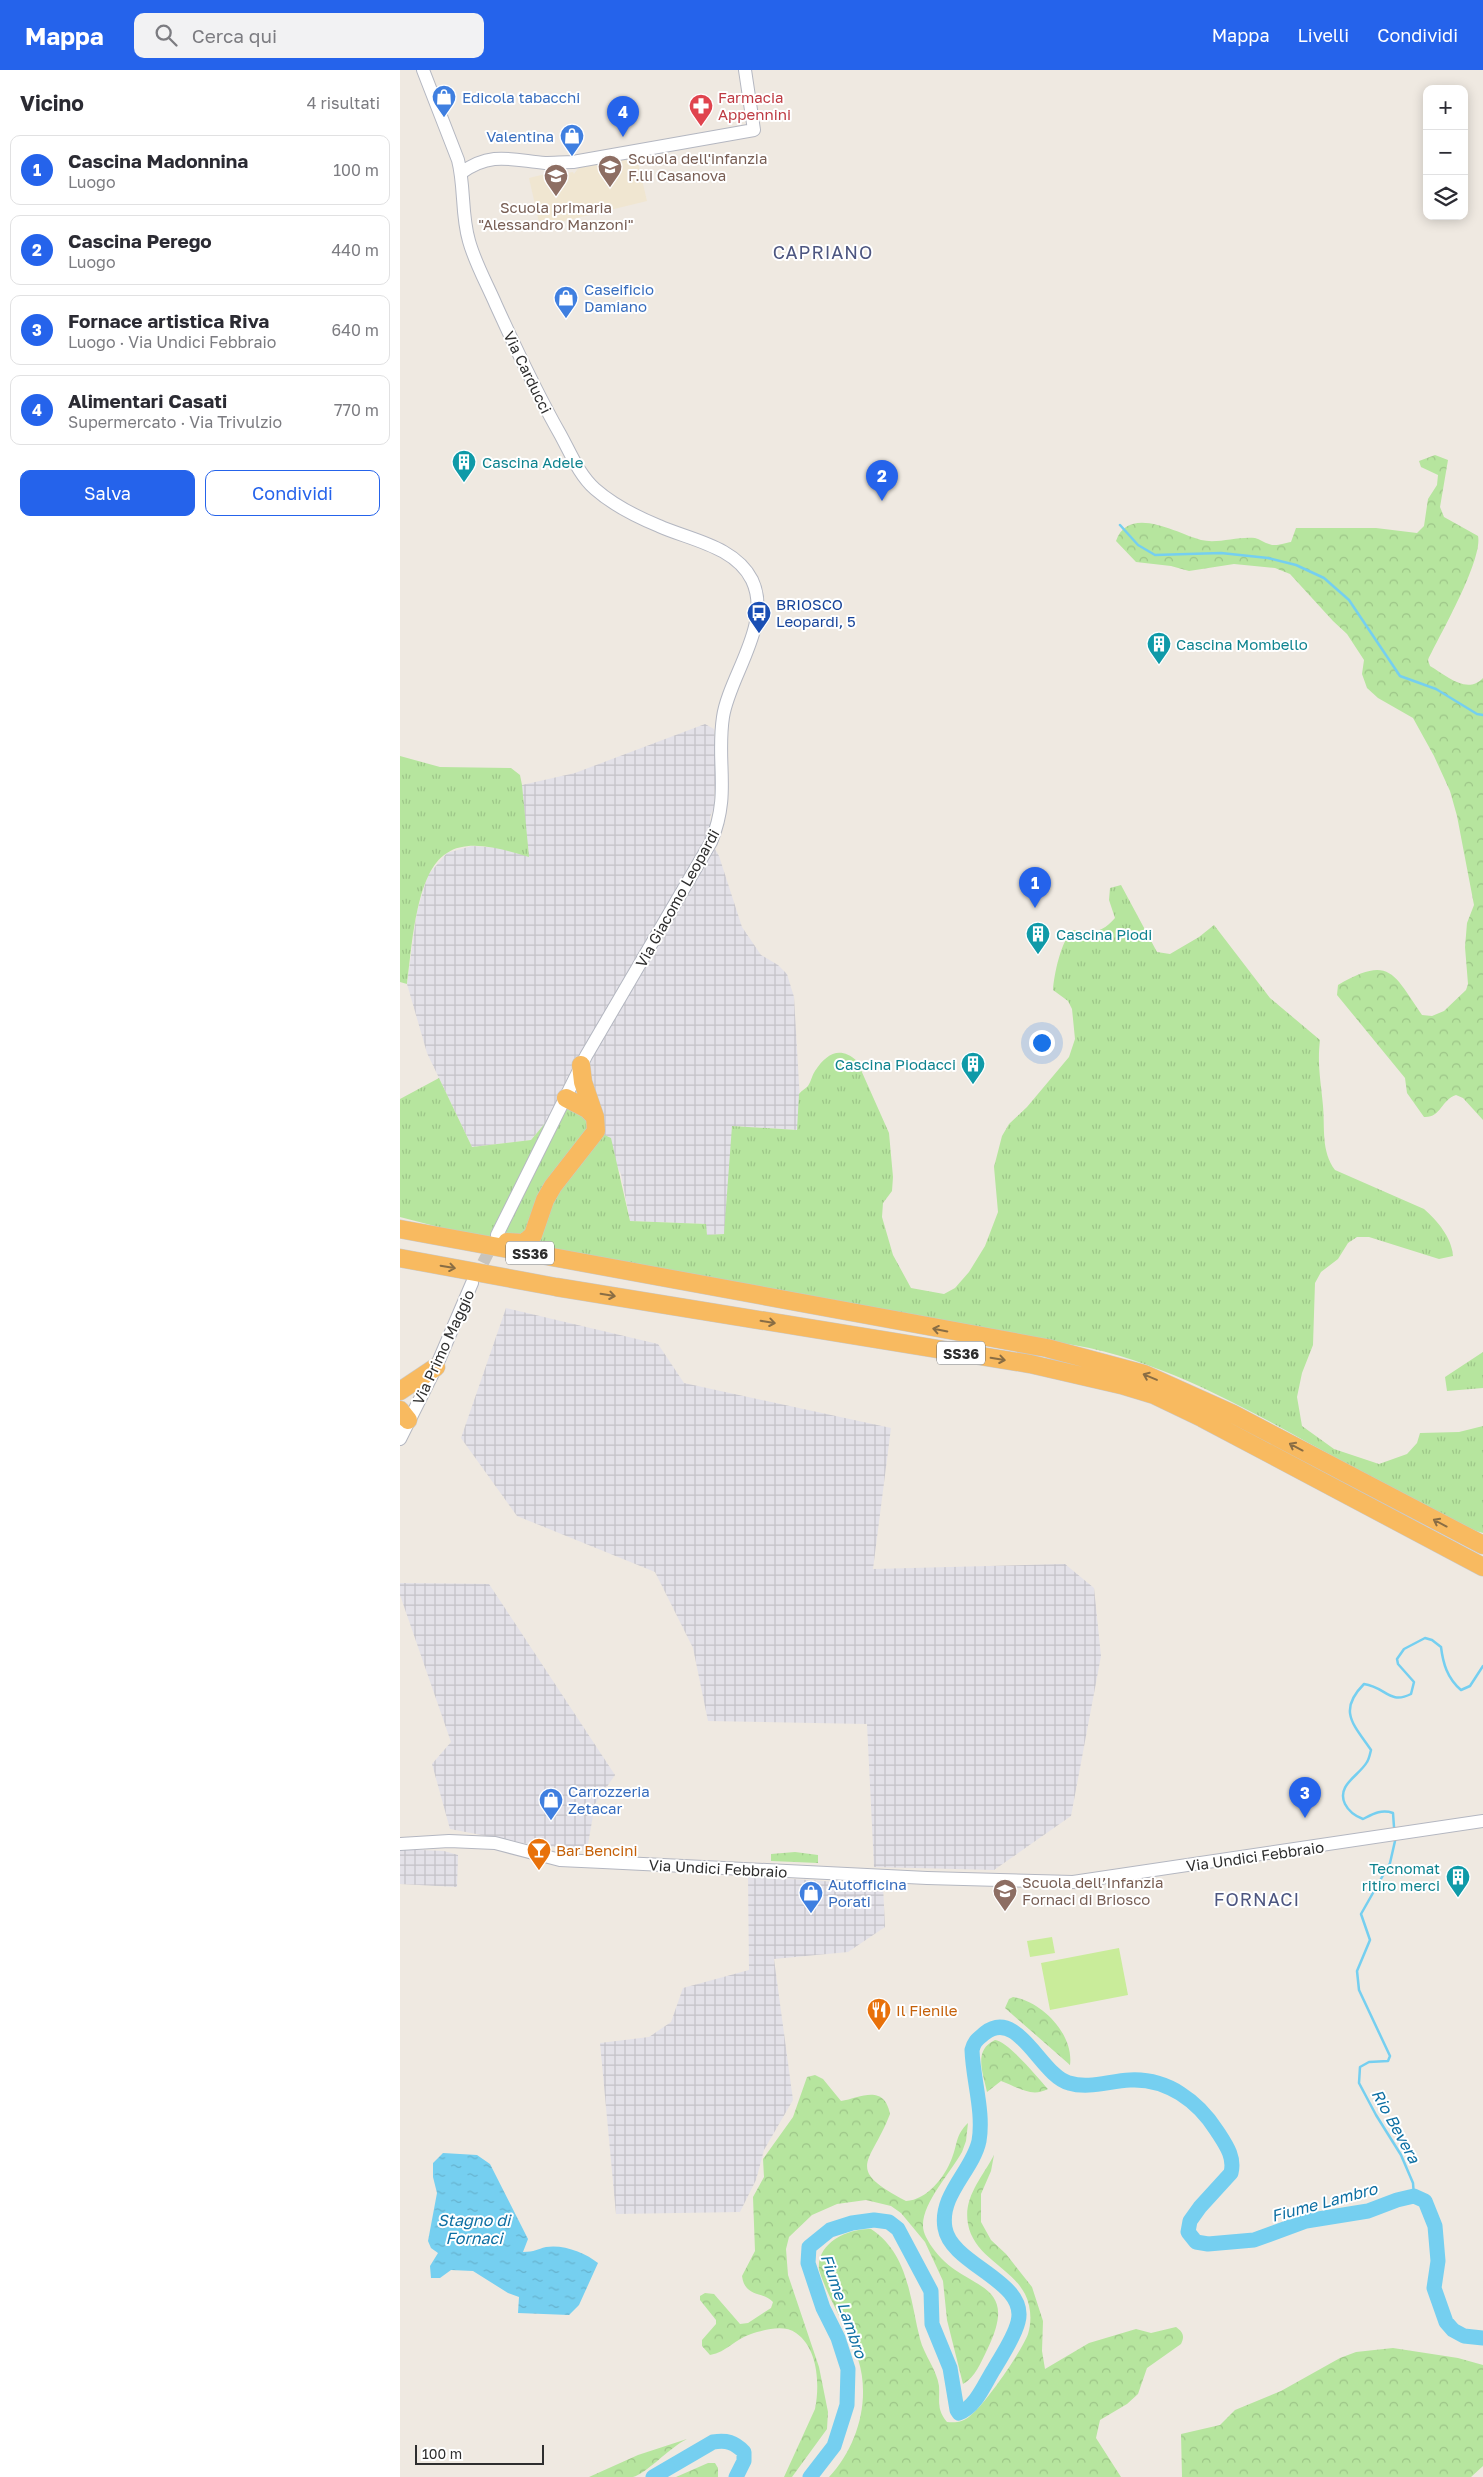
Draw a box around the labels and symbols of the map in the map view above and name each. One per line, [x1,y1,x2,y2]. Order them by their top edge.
shop icon: Edicola tabacchi [431,84,457,118]
place label: Edicola tabacchi [462,88,580,106]
place label: Farmacia Appennini [718,88,791,123]
pharmacy icon: Farmacia Appennini [688,93,714,127]
pin: 4 [607,96,639,137]
shop icon: Valentina [559,123,585,157]
place label: Valentina [486,127,554,145]
place label: Scuola dell'infanzia F.lli Casanova [628,149,767,184]
school or university icon: Scuola dell'infanzia F.lli Casanova [597,154,623,188]
school or university icon: Scuola primaria "Alessandro Manzoni" [543,163,569,197]
place label: Scuola primaria "Alessandro Manzoni" [478,198,634,233]
district label: CAPRIANO [773,241,873,263]
place label: Caseificio Damiano [584,280,654,315]
shop icon: Caseificio Damiano [553,285,579,319]
street label: Via Carducci [500,328,556,416]
building icon: Cascina Adele [451,449,477,483]
place label: Cascina Adele [482,453,584,471]
pin: 2 [866,460,898,501]
place label: BRIOSCO Leopardi, 5 [776,595,856,630]
bus stop icon: BRIOSCO Leopardi, 5 [746,600,772,634]
building icon: Cascina Mombello [1146,631,1172,665]
place label: Cascina Mombello [1176,635,1308,653]
street label: Via Giacomo Leopardi [631,826,723,970]
pin: 1 [1019,867,1051,908]
building icon: Cascina Piodi [1025,921,1051,955]
place label: Cascina Piodi [1056,925,1152,943]
your location [1029,1030,1055,1056]
building icon: Cascina Piodacci [960,1051,986,1085]
place label: Cascina Piodacci [835,1055,956,1073]
road number: SS36 [506,1242,554,1264]
one-way arrow [440,1262,456,1272]
street label: Via Primo Maggio [408,1287,478,1407]
one-way arrow [600,1291,616,1301]
one-way arrow [760,1317,776,1327]
one-way arrow [933,1325,949,1334]
road number: SS36 [937,1342,985,1365]
one-way arrow [989,1355,1005,1365]
one-way arrow [1143,1371,1158,1381]
one-way arrow [1289,1442,1304,1451]
one-way arrow [1433,1518,1448,1527]
pin: 3 [1289,1777,1321,1818]
place label: Carrozzeria Zetacar [568,1782,650,1817]
shop icon: Carrozzeria Zetacar [538,1787,564,1821]
bar icon: Bar Bencini [526,1837,552,1871]
street label: Via Undici Febbraio [1185,1837,1325,1875]
place label: Bar Bencini [556,1841,638,1859]
street label: Via Undici Febbraio [648,1855,788,1881]
place label: Tecnomat ritiro merci [1362,1859,1440,1894]
building icon: Tecnomat ritiro merci [1445,1864,1471,1898]
place label: Scuola dell’Infanzia Fornaci di Briosco [1022,1873,1164,1908]
place label: Autofficina Porati [828,1875,907,1910]
school or university icon: Scuola dell’Infanzia Fornaci di Briosco [992,1878,1018,1912]
shop icon: Autofficina Porati [798,1880,824,1914]
district label: FORNACI [1214,1888,1300,1910]
restaurant icon: Il Fienile [866,1997,892,2031]
place label: Il Fienile [896,2001,958,2019]
water label: Rio Bevera [1367,2086,1425,2167]
water label: Fiume Lambro [1269,2178,1381,2226]
water label: Stagno di Fornaci [438,2210,512,2248]
water label: Fiume Lambro [817,2251,872,2362]
scale bar [415,2442,544,2465]

